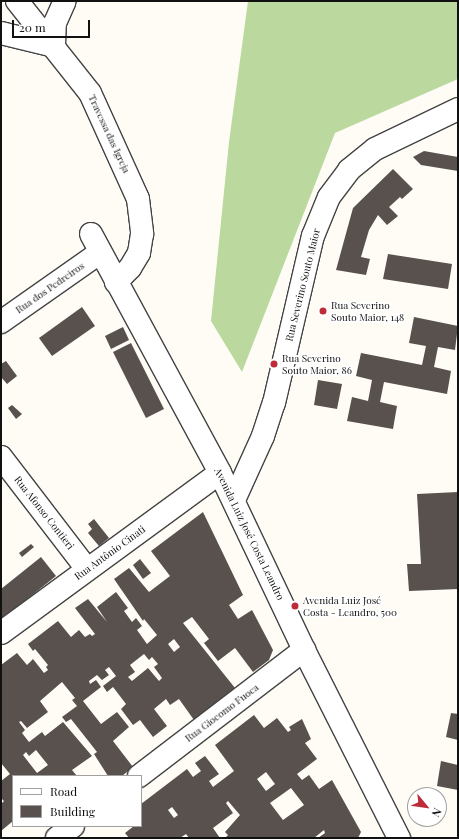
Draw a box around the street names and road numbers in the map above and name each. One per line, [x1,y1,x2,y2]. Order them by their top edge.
street label: Travessa das Igreja [86,93,132,175]
street label: Rua Severino Souto Maior [283,227,323,343]
street label: Rua dos Pedreiros [13,260,87,316]
street label: Avenida Luiz José Costa Leandro [212,466,286,602]
street label: Rua Afonso Contieri [11,474,77,552]
street label: Rua Antônio Cinati [72,523,148,583]
street label: Rua Giocomo Fuoca [183,681,261,745]

